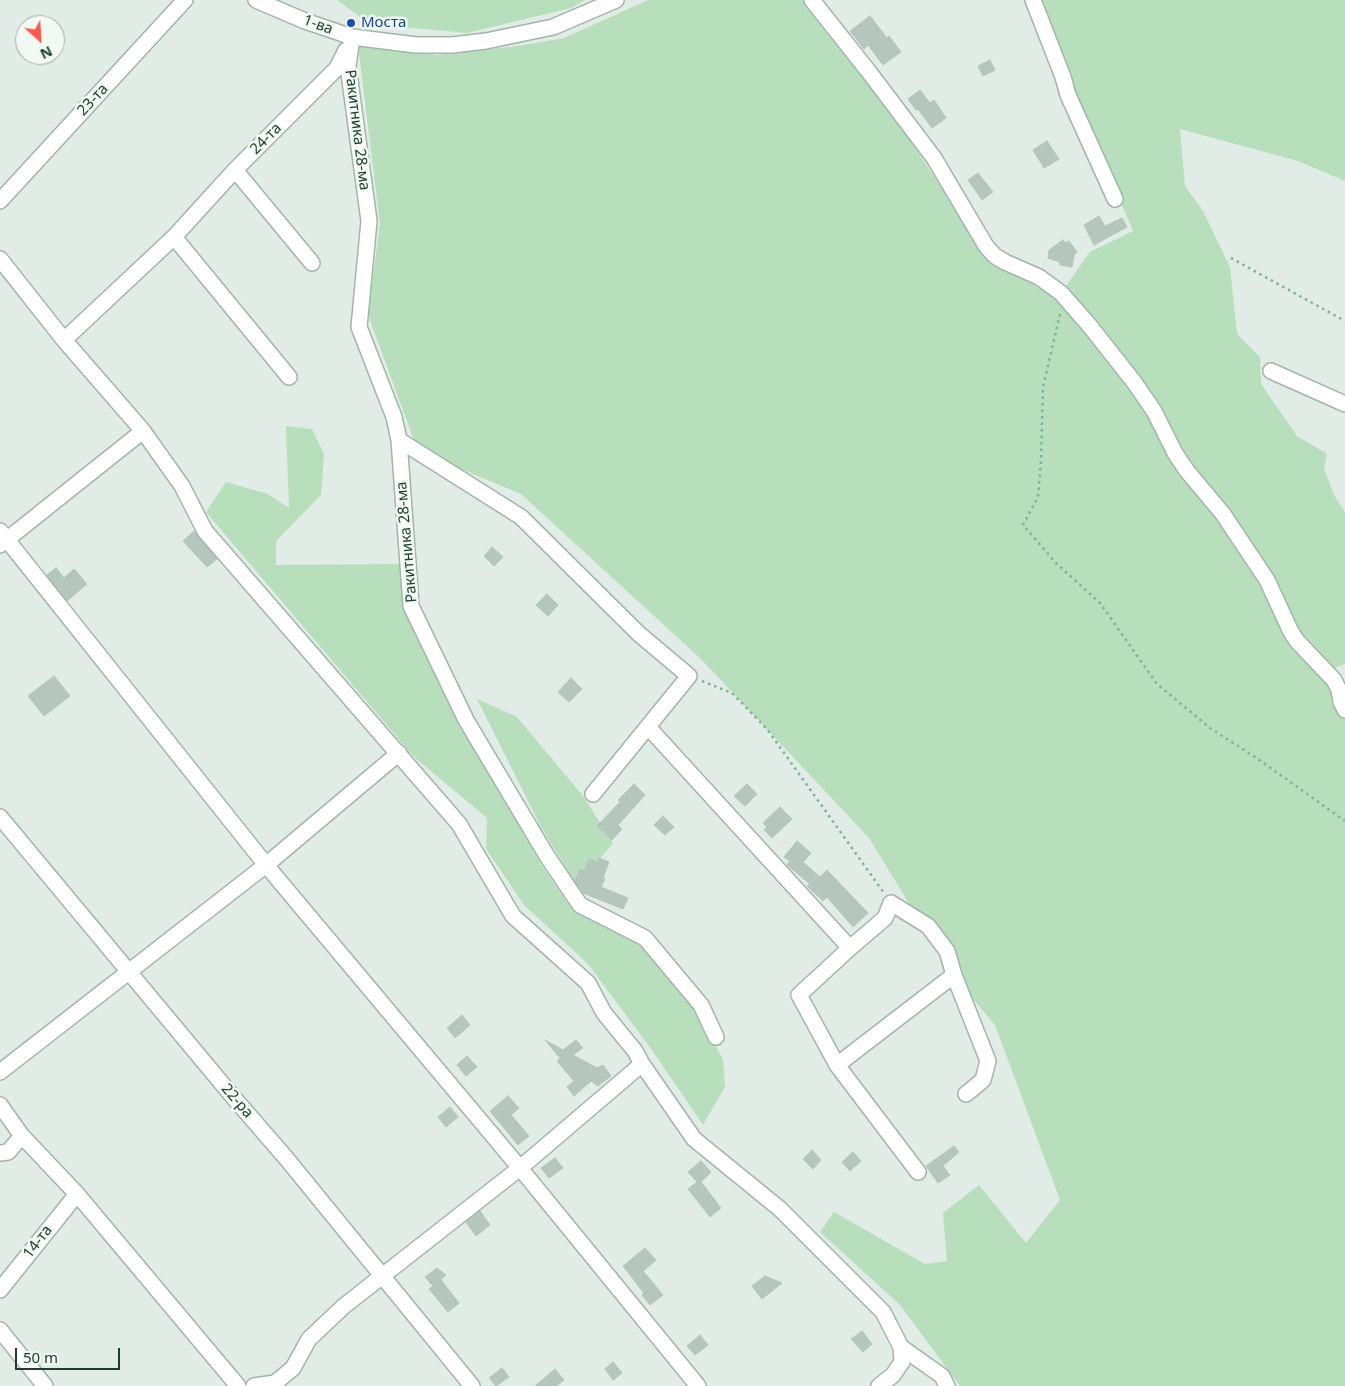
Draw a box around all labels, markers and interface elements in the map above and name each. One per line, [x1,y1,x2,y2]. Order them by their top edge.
street label: 1-ва [301,11,335,39]
place label: Моста [361,14,406,32]
north arrow [15,15,65,65]
marker: Моста [345,17,357,29]
text: N [37,42,56,64]
street label: Ракитника 28-ма [341,69,373,191]
street label: 23-та [74,80,112,120]
street label: 24-та [247,120,285,158]
street label: Ракитника 28-ма [393,481,421,603]
street label: 22-ра [217,1080,257,1122]
street label: 14-та [20,1222,56,1262]
scale bar [18,1338,122,1370]
text: 50 m [23,1347,58,1367]

